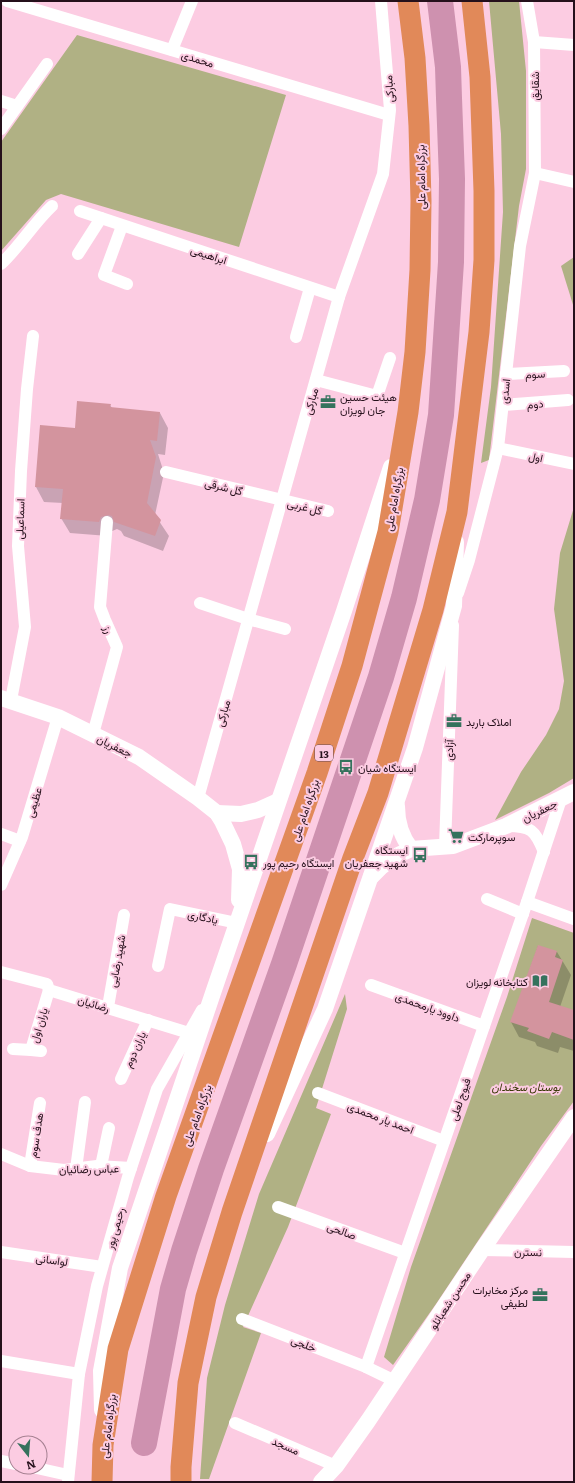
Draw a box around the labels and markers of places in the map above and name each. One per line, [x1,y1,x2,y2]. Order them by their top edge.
place label: هیئت حسین جان لویزان [340,388,397,417]
office icon: هیئت حسین جان لویزان [319,393,337,411]
office icon: املاک باربد [445,712,463,730]
place label: املاک باربد [466,713,512,729]
bus stop icon: ایستگاه شیان [337,758,355,776]
place label: ایستگاه شیان [358,759,416,775]
supermarket icon: سوپرمارکت [447,827,465,845]
place label: سوپرمارکت [468,828,516,845]
place label: ایستگاه شهید جعفریان [345,841,408,870]
bus stop icon: ایستگاه شهید جعفریان [411,846,429,864]
bus stop icon: ایستگاه رحیم پور [242,853,260,871]
place label: ایستگاه رحیم پور [262,854,334,871]
library icon: کتابخانه لویزان [531,972,549,990]
place label: کتابخانه لویزان [466,973,528,989]
place label: مرکز مخابرات لطیفی [472,1281,528,1310]
office icon: مرکز مخابرات لطیفی [531,1286,549,1304]

